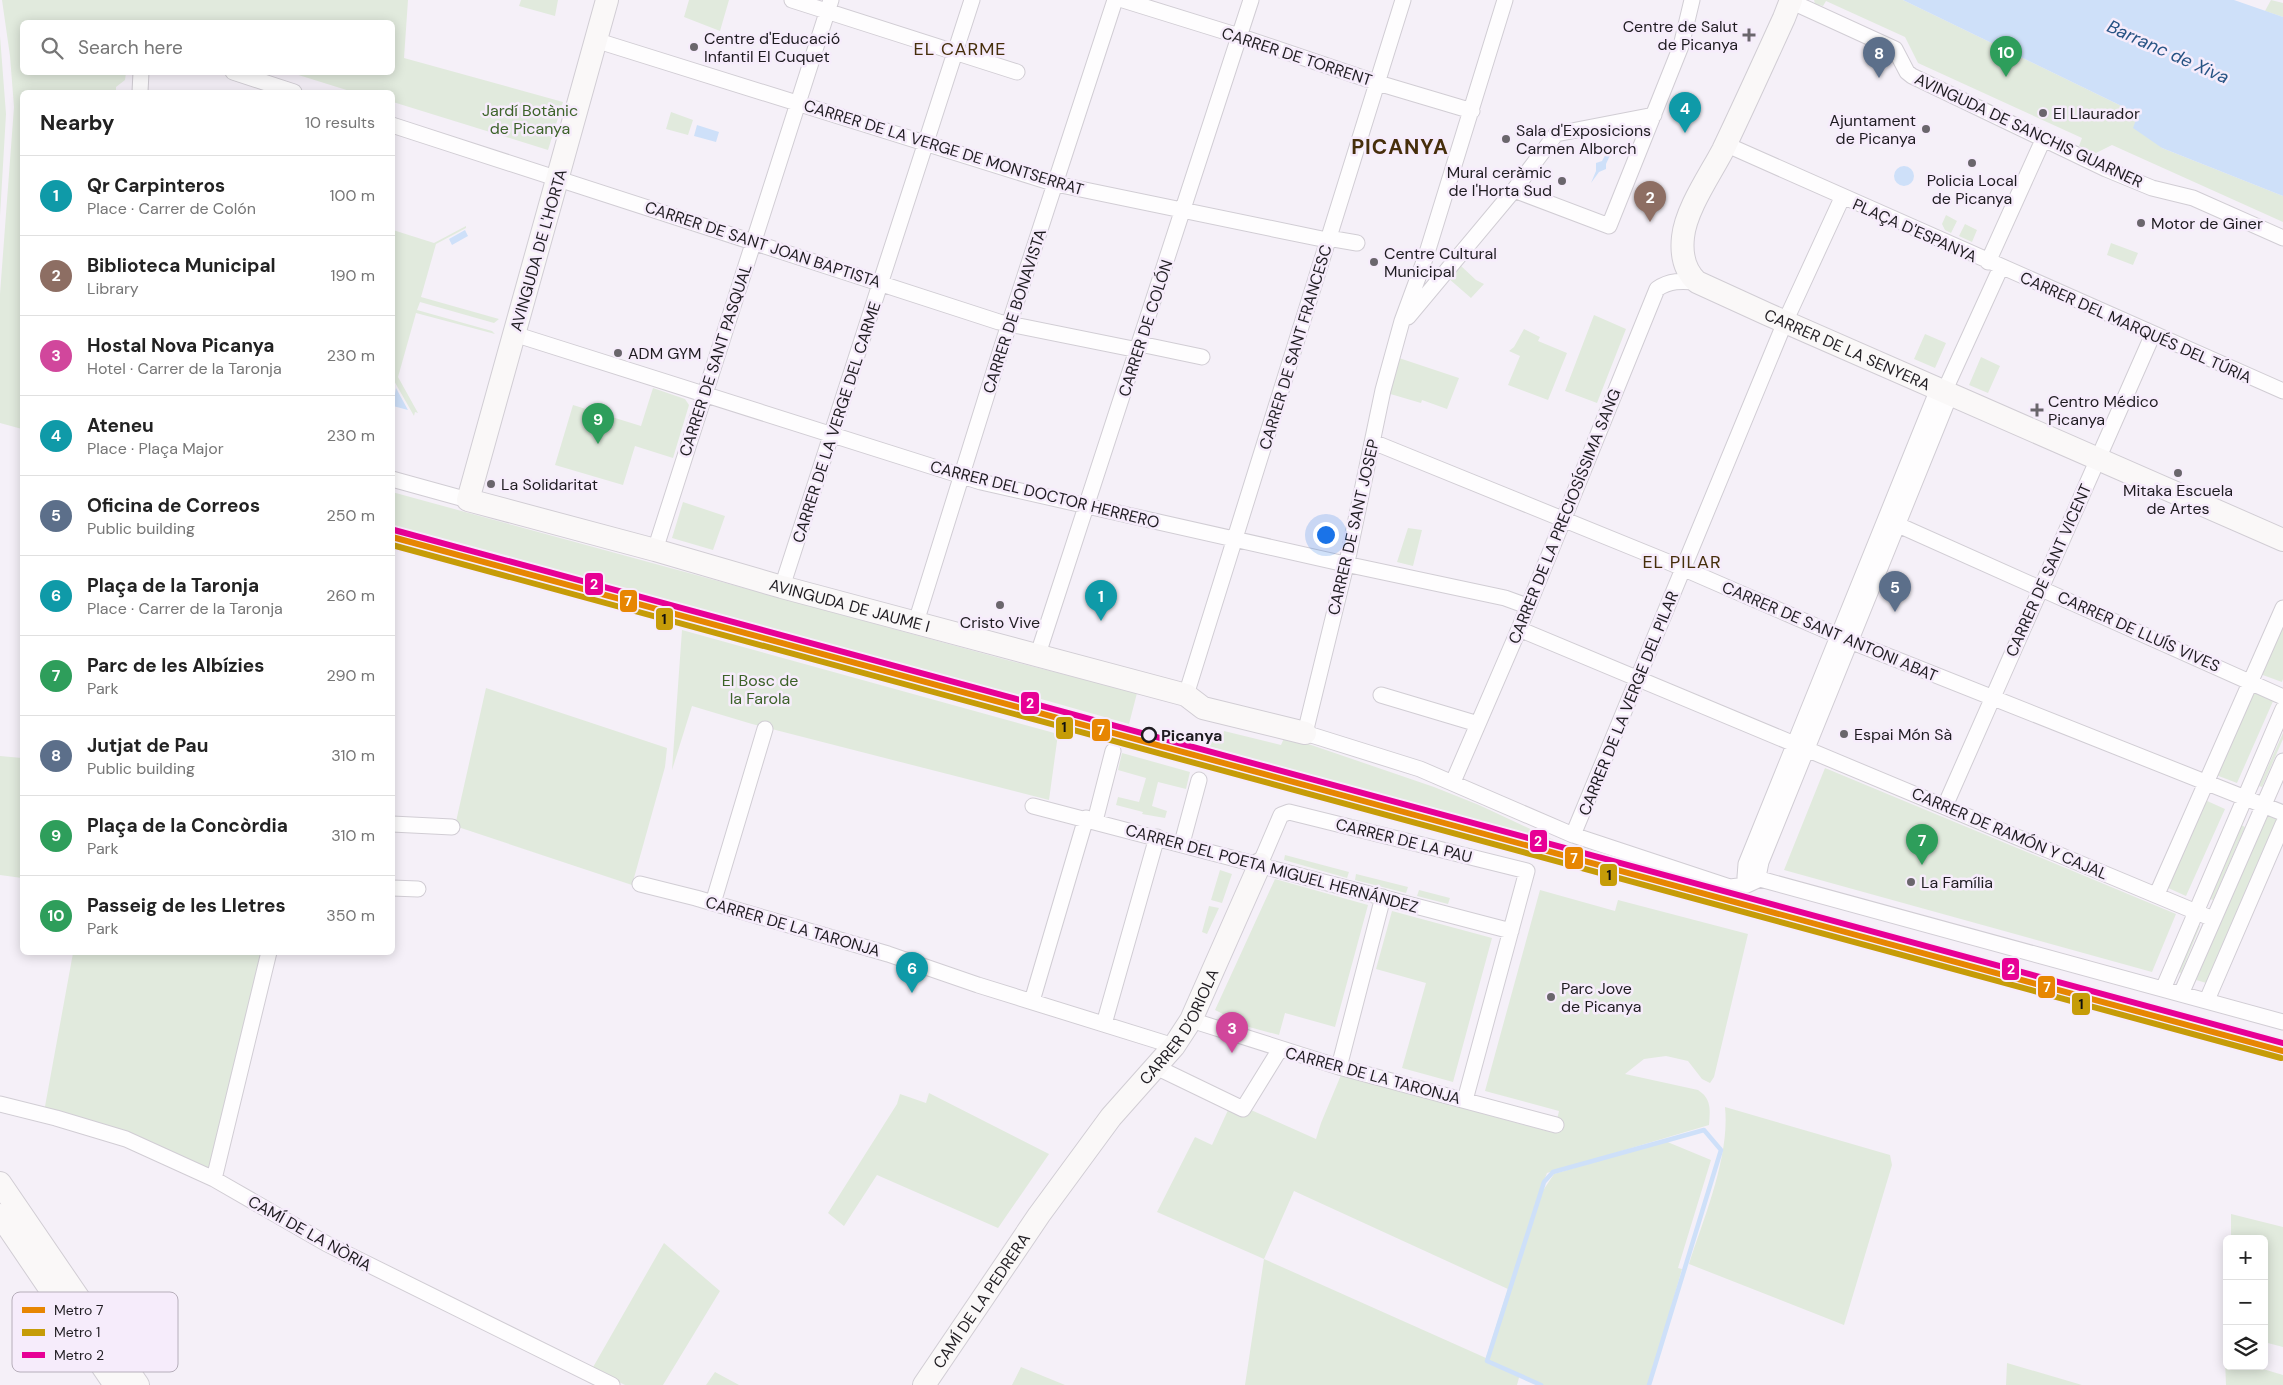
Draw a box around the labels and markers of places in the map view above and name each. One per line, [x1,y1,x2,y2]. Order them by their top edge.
place label: Centre de Salut de Picanya [1623,16,1738,55]
place label: Centre d'Educació Infantil El Cuquet [704,28,840,67]
marker: Centre de Salut de Picanya [1742,28,1756,42]
pin: 10 [1990,36,2022,77]
pin: 8 [1863,37,1895,78]
marker: Centre d'Educació Infantil El Cuquet [688,41,700,53]
pin: 4 [1669,92,1701,133]
place label: El Llaurador [2053,103,2140,124]
marker: El Llaurador [2037,107,2049,119]
place label: Ajuntament de Picanya [1829,110,1916,149]
place label: Sala d'Exposicions Carmen Alborch [1516,120,1651,159]
marker: Ajuntament de Picanya [1920,123,1932,135]
marker: Sala d'Exposicions Carmen Alborch [1500,133,1512,145]
marker: Policia Local de Picanya [1966,157,1978,169]
place label: Mural ceràmic de l'Horta Sud [1447,162,1552,201]
place label: Policia Local de Picanya [1927,170,2017,209]
marker: Mural ceràmic de l'Horta Sud [1556,175,1568,187]
pin: 2 [1634,181,1666,222]
place label: Motor de Giner [2151,213,2263,234]
marker: Motor de Giner [2135,217,2147,229]
place label: Centre Cultural Municipal [1384,243,1497,282]
marker: Centre Cultural Municipal [1368,256,1380,268]
place label: ADM GYM [628,343,702,364]
marker: ADM GYM [612,347,624,359]
place label: Centro Médico Picanya [2048,391,2158,430]
pin: 9 [582,403,614,444]
marker: Centro Médico Picanya [2030,403,2044,417]
marker: Mitaka Escuela de Artes [2172,467,2184,479]
place label: La Solidaritat [501,474,598,495]
marker: La Solidaritat [485,478,497,490]
place label: Mitaka Escuela de Artes [2123,480,2233,519]
pin: 5 [1879,571,1911,612]
pin: 1 [1085,580,1117,621]
marker: Cristo Vive [994,599,1006,611]
place label: Cristo Vive [960,612,1040,633]
place label: Espai Món Sà [1854,724,1952,745]
place label: Picanya [1161,725,1222,746]
marker: Picanya [1141,727,1157,743]
marker: Espai Món Sà [1838,728,1850,740]
pin: 7 [1906,824,1938,865]
place label: La Família [1921,872,1993,893]
marker: La Família [1905,876,1917,888]
pin: 6 [896,952,928,993]
place label: Parc Jove de Picanya [1561,978,1641,1017]
marker: Parc Jove de Picanya [1545,991,1557,1003]
pin: 3 [1216,1012,1248,1053]

